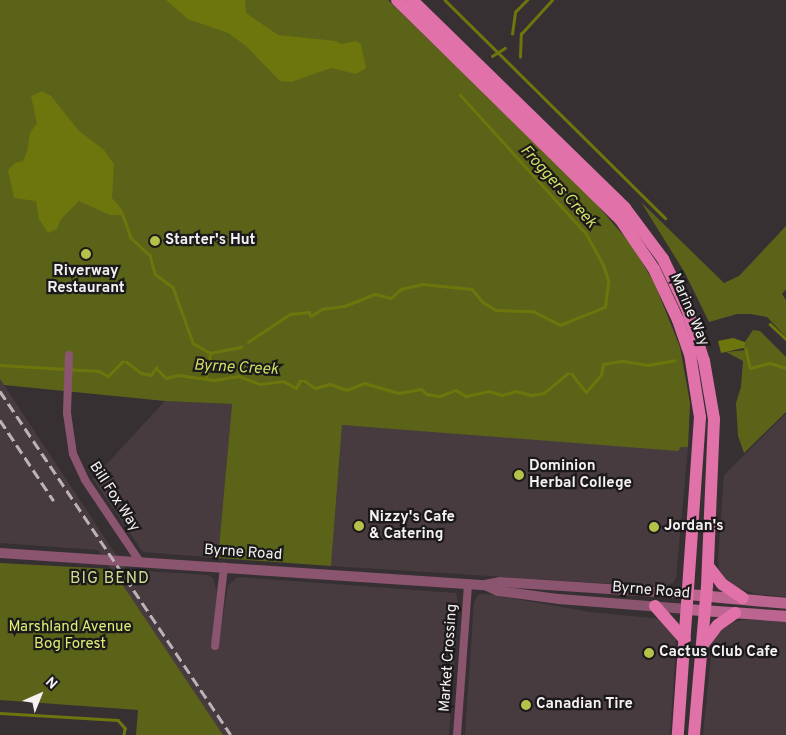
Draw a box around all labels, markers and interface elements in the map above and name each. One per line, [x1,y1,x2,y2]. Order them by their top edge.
water label: Froggers Creek [516,142,600,232]
place label: Starter's Hut [165,232,255,250]
marker: Starter's Hut [149,235,161,247]
marker: Riverway Restaurant [80,248,92,260]
place label: Riverway Restaurant [47,262,125,297]
street label: Marine Way [666,271,712,349]
water label: Byrne Creek [193,356,279,380]
place label: Dominion Herbal College [529,457,632,492]
street label: Bill Fox Way [85,459,143,535]
marker: Dominion Herbal College [513,469,525,481]
place label: Nizzy's Cafe & Catering [369,508,455,543]
place label: Jordan's [664,518,724,536]
marker: Nizzy's Cafe & Catering [353,520,365,532]
marker: Jordan's [648,521,660,533]
street label: Byrne Road [203,541,283,565]
district label: BIG BEND [69,569,151,589]
street label: Byrne Road [611,579,691,603]
street label: Market Crossing [436,603,462,713]
park label: Marshland Avenue Bog Forest [8,618,132,653]
place label: Cactus Club Cafe [659,644,778,662]
marker: Cactus Club Cafe [643,647,655,659]
north arrow [15,670,65,720]
text: N [41,674,60,693]
place label: Canadian Tire [536,696,633,714]
marker: Canadian Tire [520,699,532,711]

